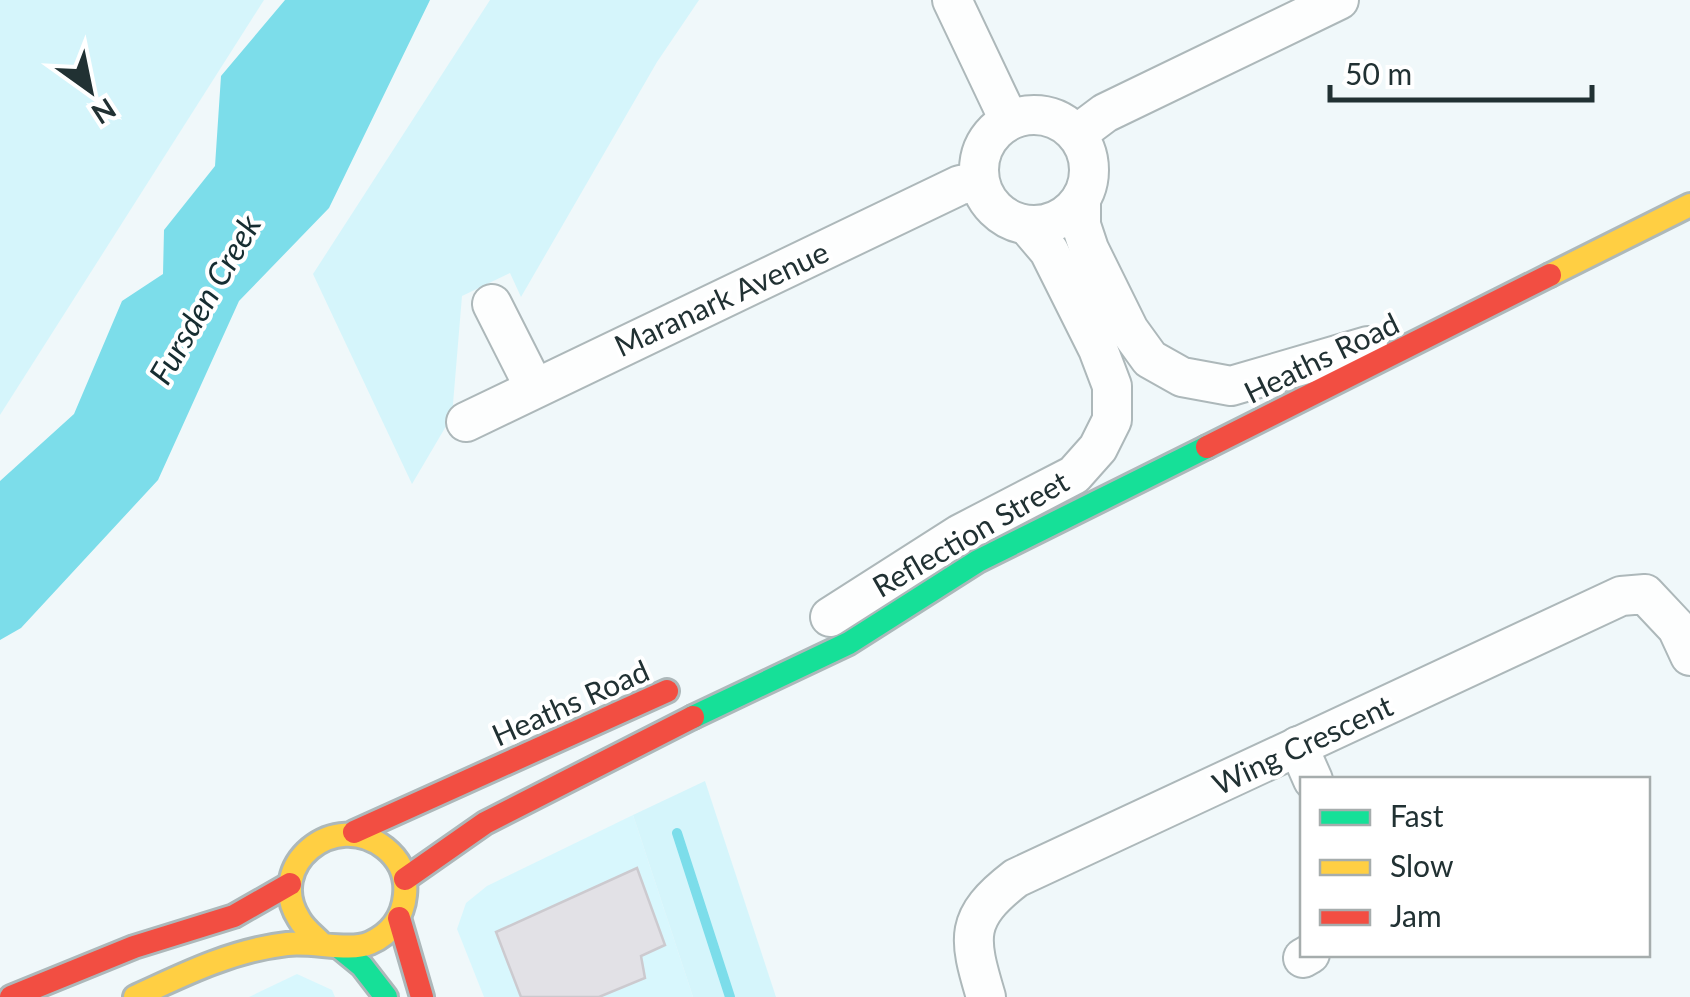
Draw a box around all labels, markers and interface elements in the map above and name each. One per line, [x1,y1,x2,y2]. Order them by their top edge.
north arrow [40,40,140,140]
scale bar [1330,40,1592,102]
text: 50 m [1345,55,1412,91]
text: N [86,92,122,132]
water label: Fursden Creek [140,207,269,391]
street label: Maranark Avenue [608,233,834,363]
street label: Heaths Road [1238,304,1404,410]
street label: Reflection Street [866,462,1075,604]
street label: Heaths Road [486,651,654,753]
street label: Wing Crescent [1206,686,1398,801]
legend [1300,777,1650,957]
text: Fast [1390,797,1444,833]
text: Slow [1390,847,1454,883]
text: Jam [1390,897,1442,933]

